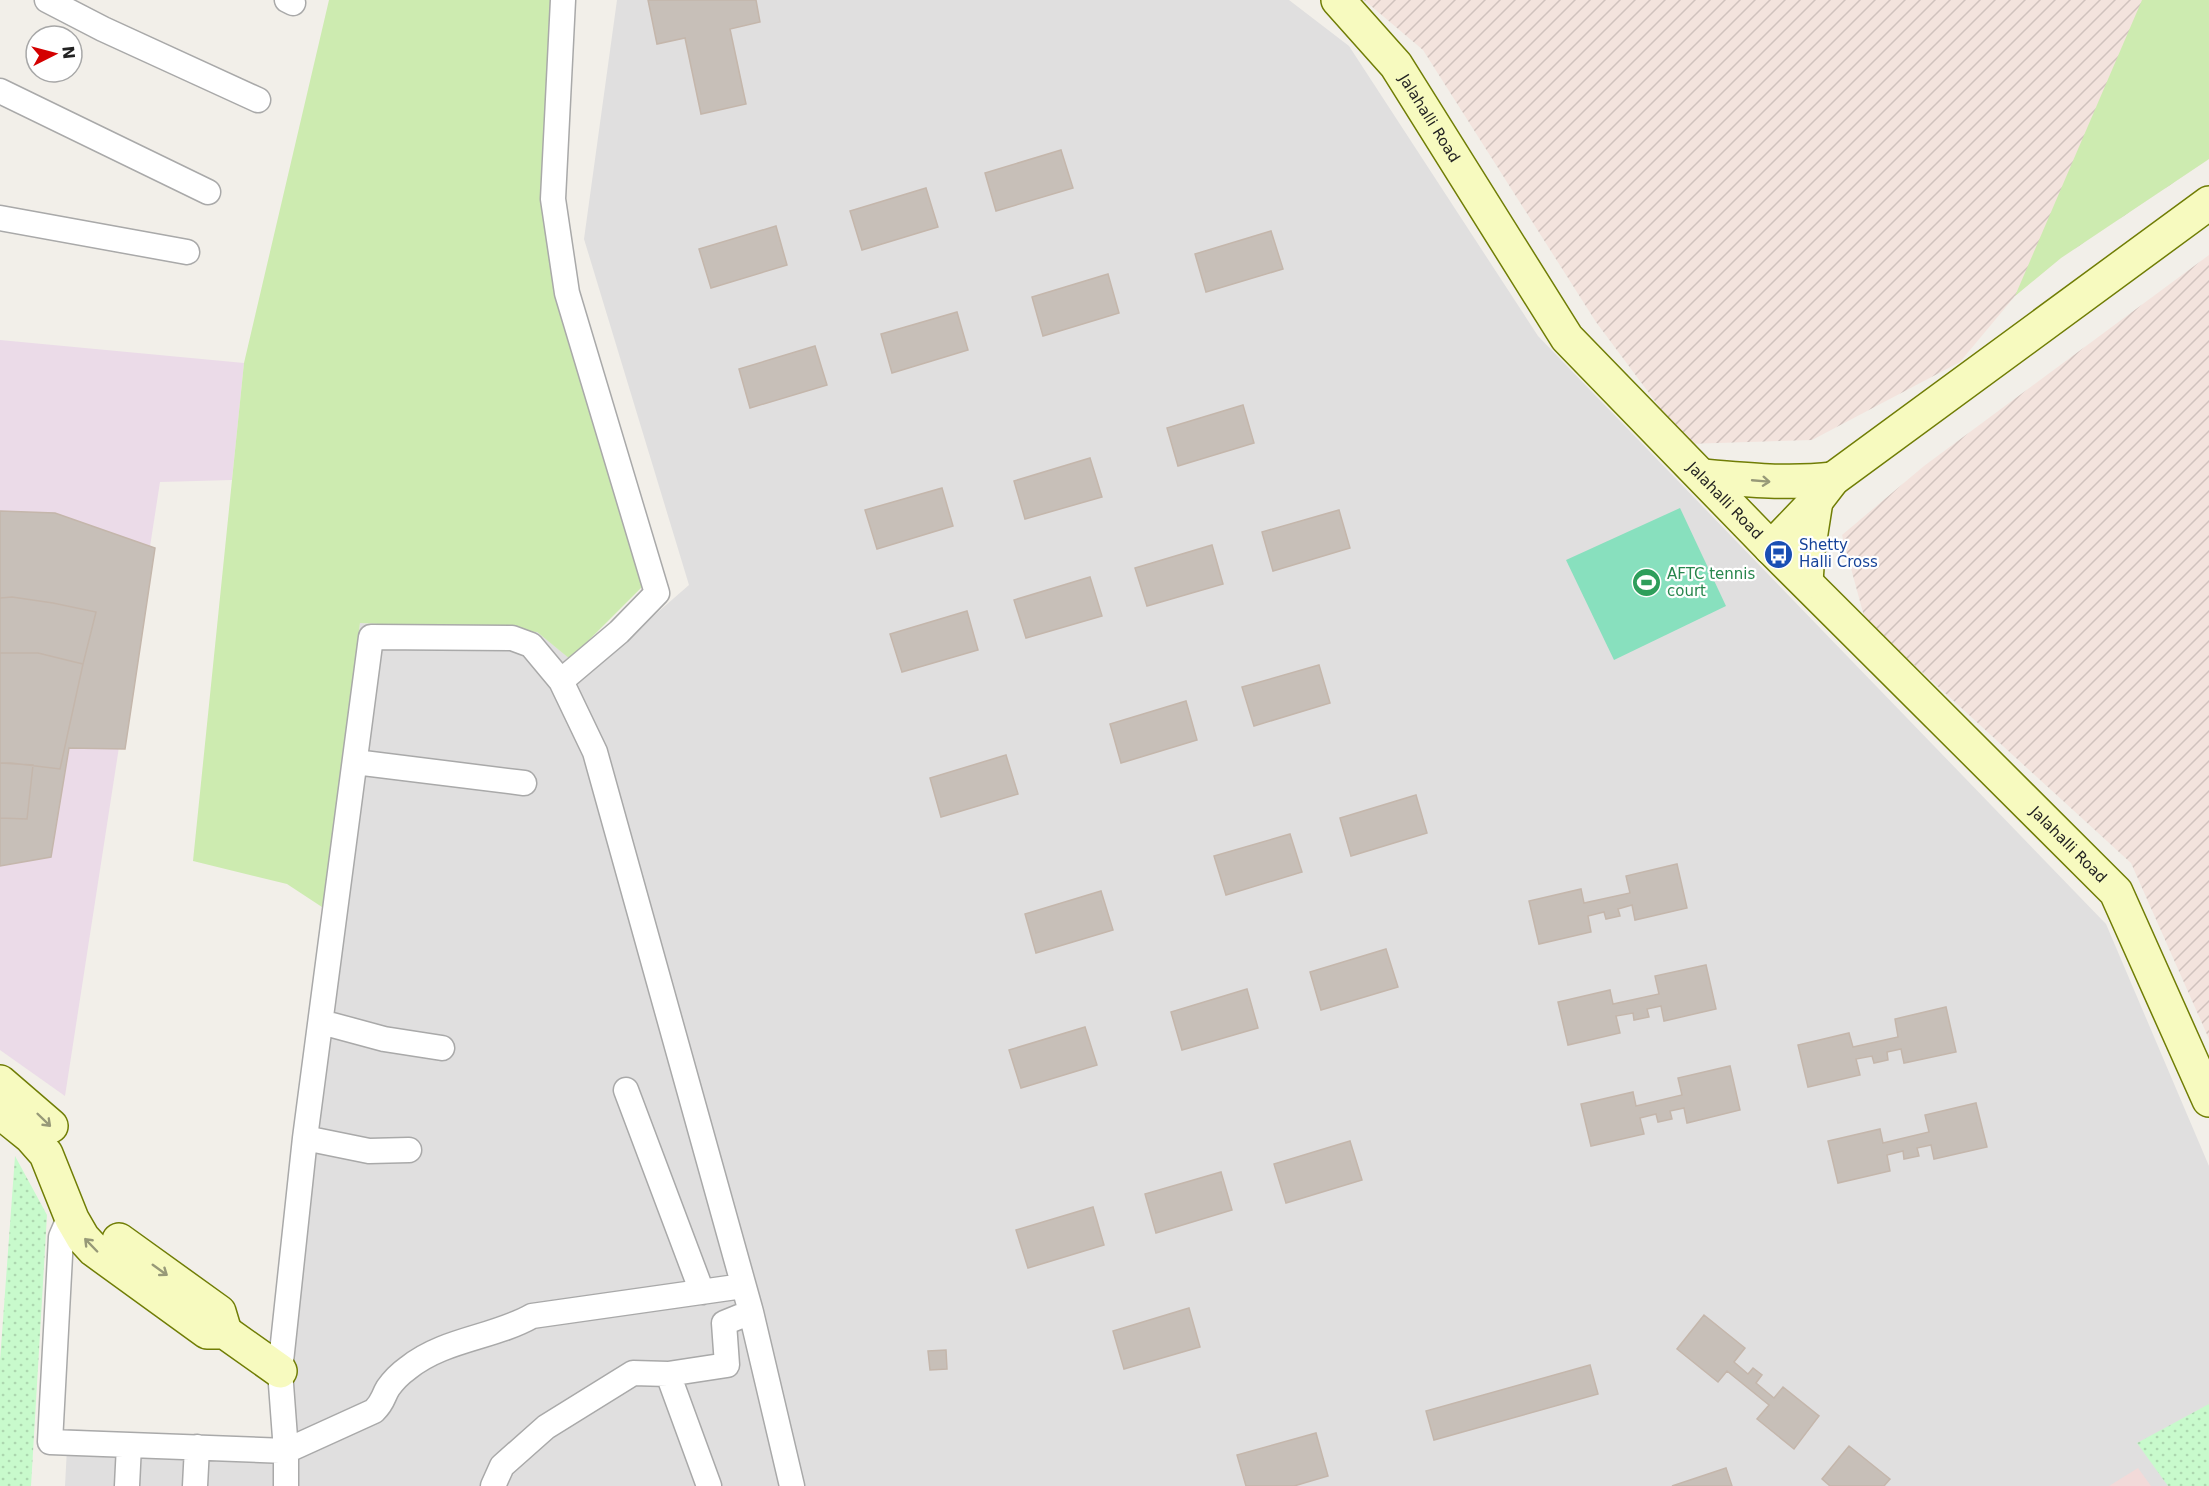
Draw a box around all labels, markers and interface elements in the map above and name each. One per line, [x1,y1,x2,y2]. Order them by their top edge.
north arrow [24,24,84,84]
text: N [58,45,79,60]
street label: Jalahalli Road [1394,70,1464,166]
street label: Jalahalli Road [1683,458,1767,543]
one-way arrow [1751,476,1771,487]
place label: Shetty Halli Cross [1799,536,1878,571]
bus stop icon: Shetty Halli Cross [1762,538,1794,570]
place label: AFTC tennis court [1667,565,1755,600]
sports icon: AFTC tennis court [1630,567,1662,599]
street label: Jalahalli Road [2026,802,2110,886]
one-way arrow [37,1113,52,1127]
one-way arrow [83,1238,98,1253]
one-way arrow [152,1263,168,1276]

